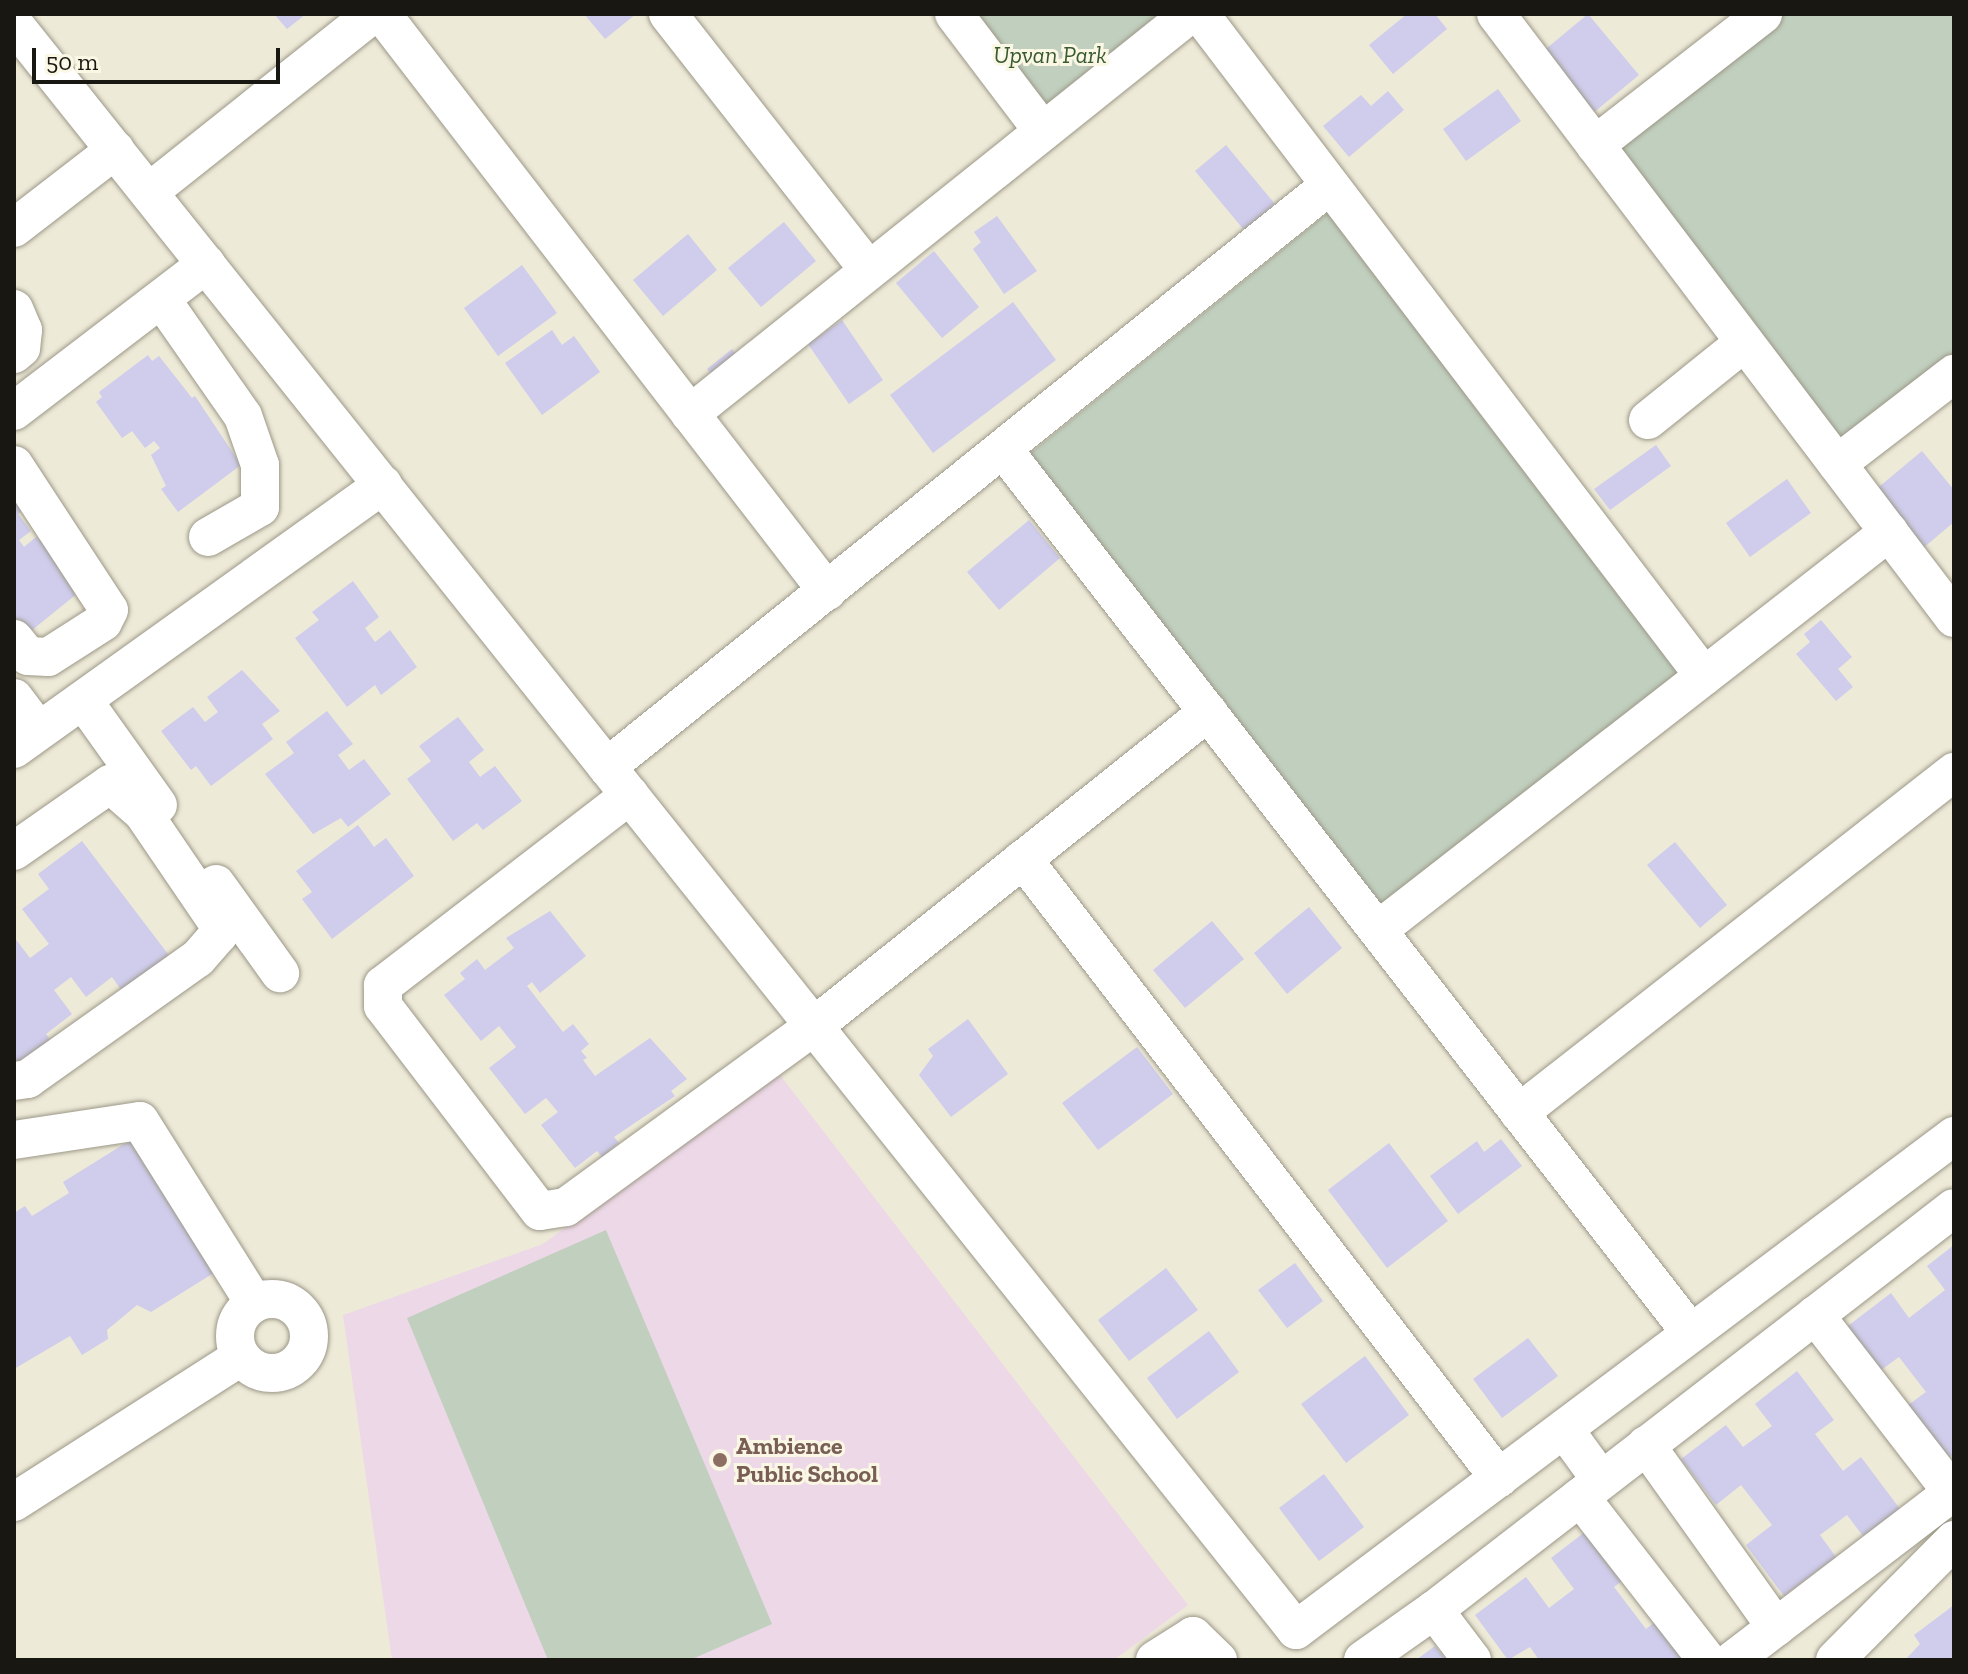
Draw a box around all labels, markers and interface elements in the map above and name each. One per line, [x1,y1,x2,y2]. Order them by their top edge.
scale bar [36,32,284,82]
park label: Upvan Park [993,41,1107,69]
text: 50 m [46,47,98,76]
place label: Ambience Public School [736,1432,878,1488]
marker: Ambience Public School [711,1451,729,1469]

